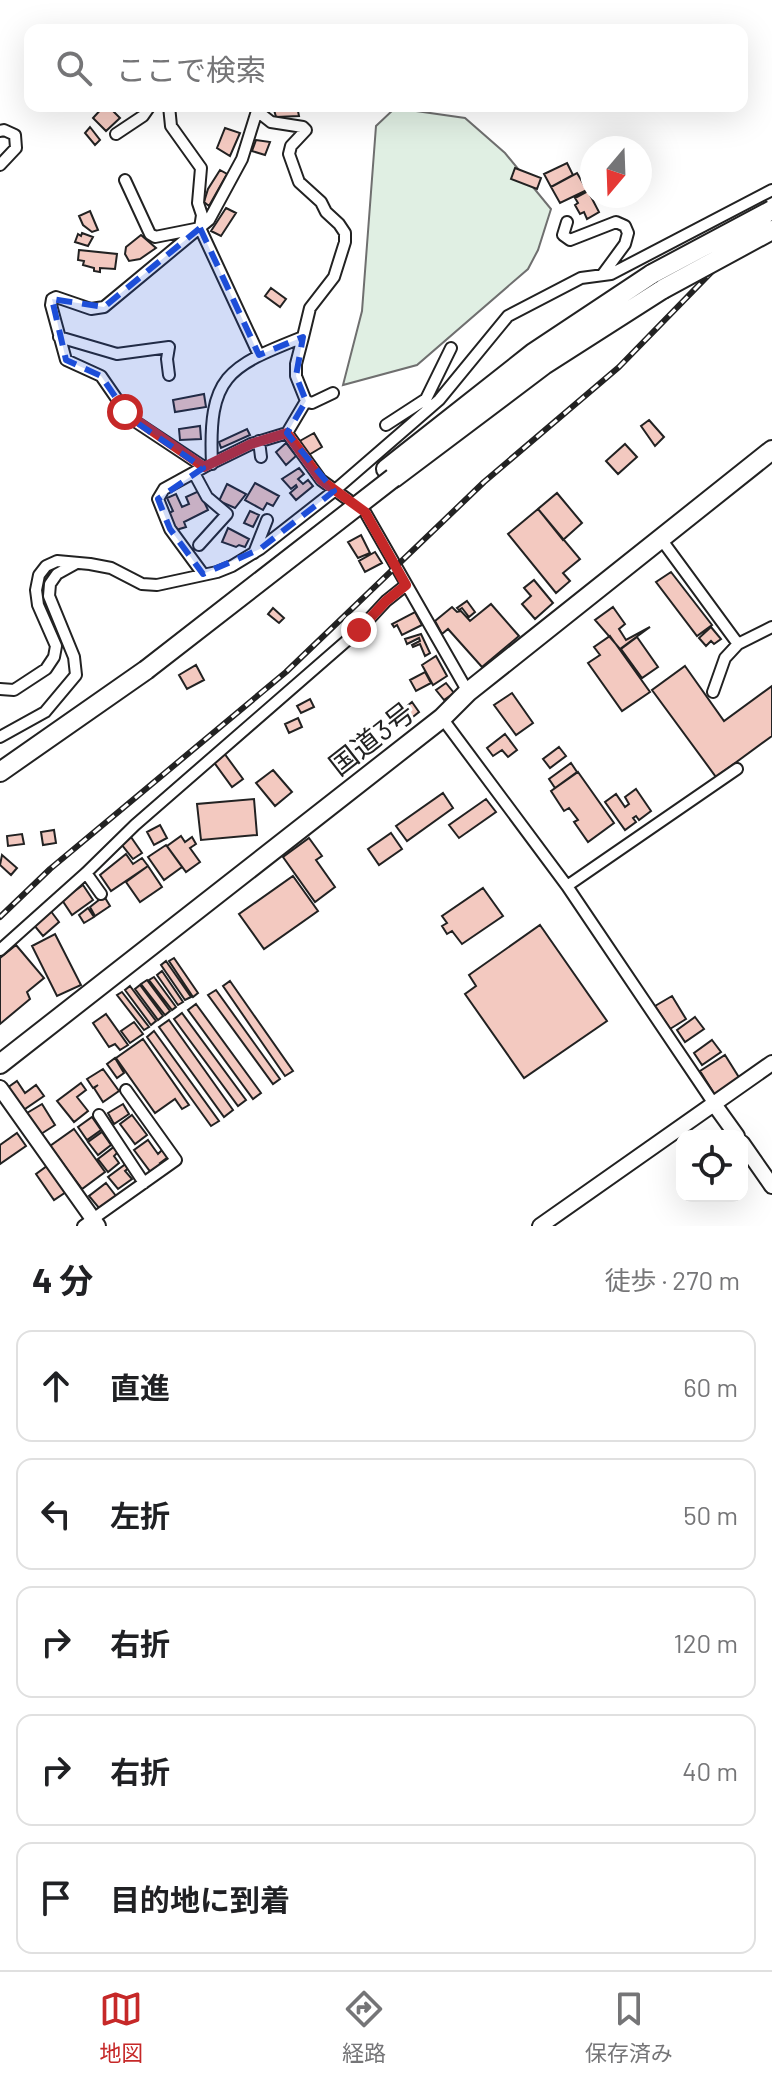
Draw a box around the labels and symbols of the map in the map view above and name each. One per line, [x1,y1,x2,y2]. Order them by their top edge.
north arrow [580,136,652,208]
route start [107,394,143,430]
route end [341,612,377,648]
street label: 国道3号 [322,694,420,782]

